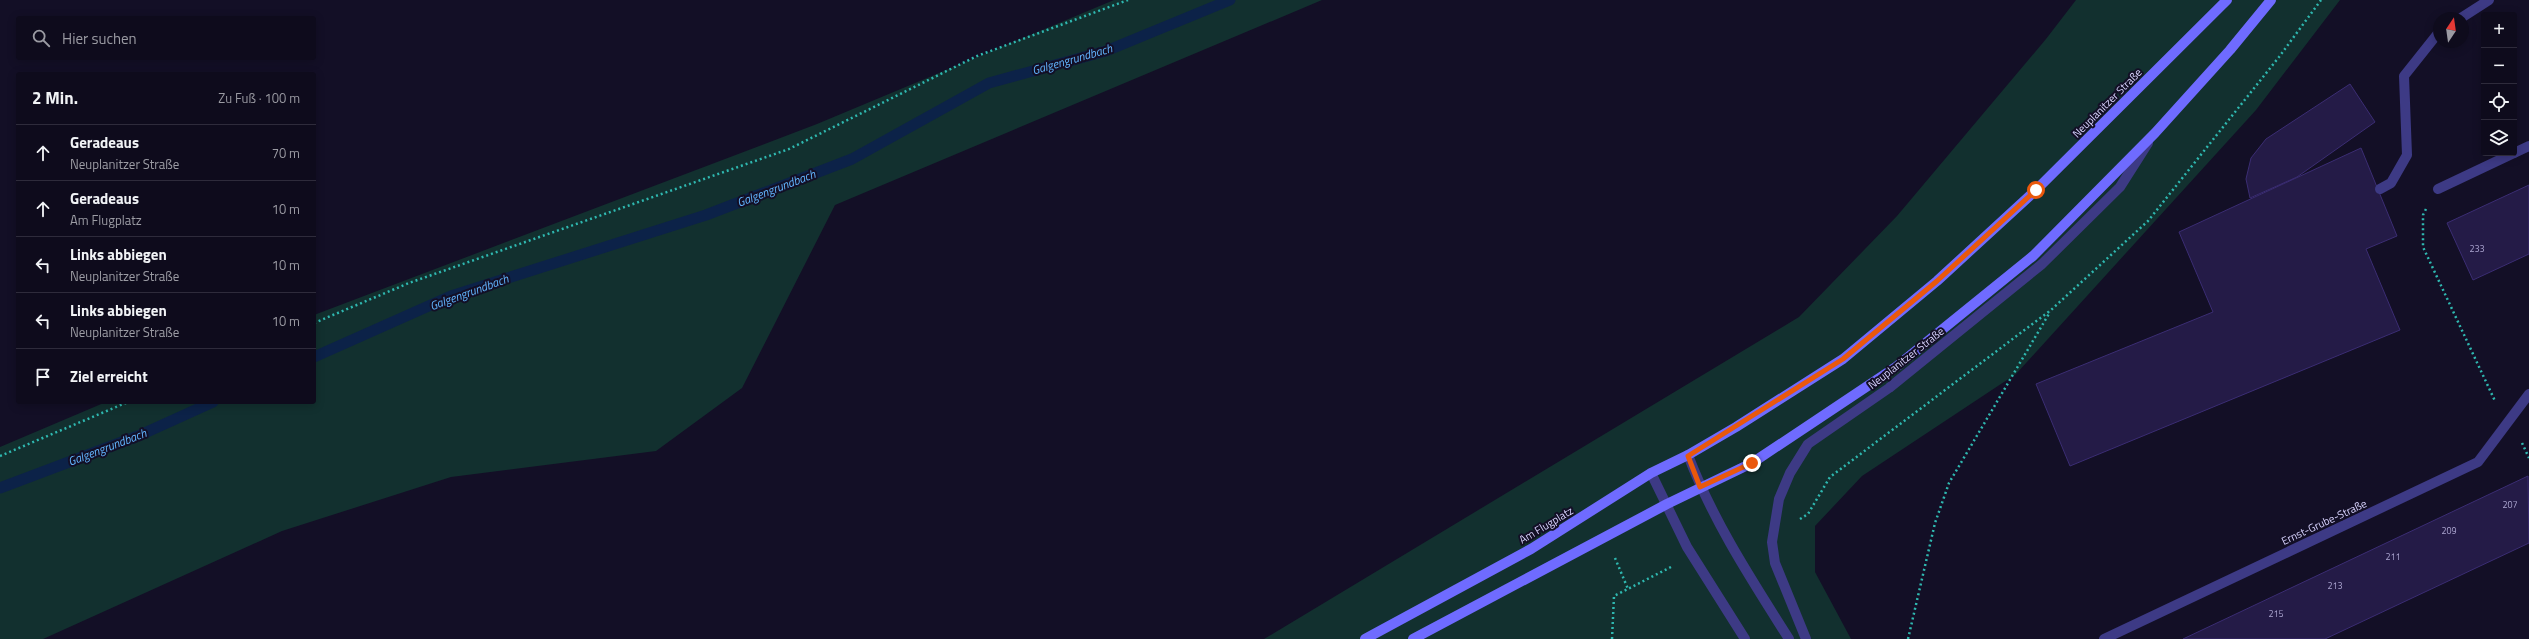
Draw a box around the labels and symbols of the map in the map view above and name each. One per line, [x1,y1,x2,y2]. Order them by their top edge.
north arrow [2433,12,2469,48]
water label: Galgengrundbach [1030,38,1115,80]
street label: Neuplanitzer Straße [2069,64,2146,141]
water label: Galgengrundbach [734,164,819,212]
route start [2027,181,2045,199]
house number: 233 [2469,242,2485,255]
water label: Galgengrundbach [427,269,512,315]
street label: Neuplanitzer Straße [1865,323,1948,393]
water label: Galgengrundbach [65,423,150,471]
route end [1743,454,1761,472]
street label: Ernst-Grube-Straße [2279,495,2370,549]
house number: 207 [2502,498,2518,511]
street label: Am Flugplatz [1516,503,1576,547]
house number: 209 [2441,524,2457,537]
house number: 211 [2385,550,2401,563]
house number: 213 [2327,579,2343,592]
house number: 215 [2268,607,2284,620]

